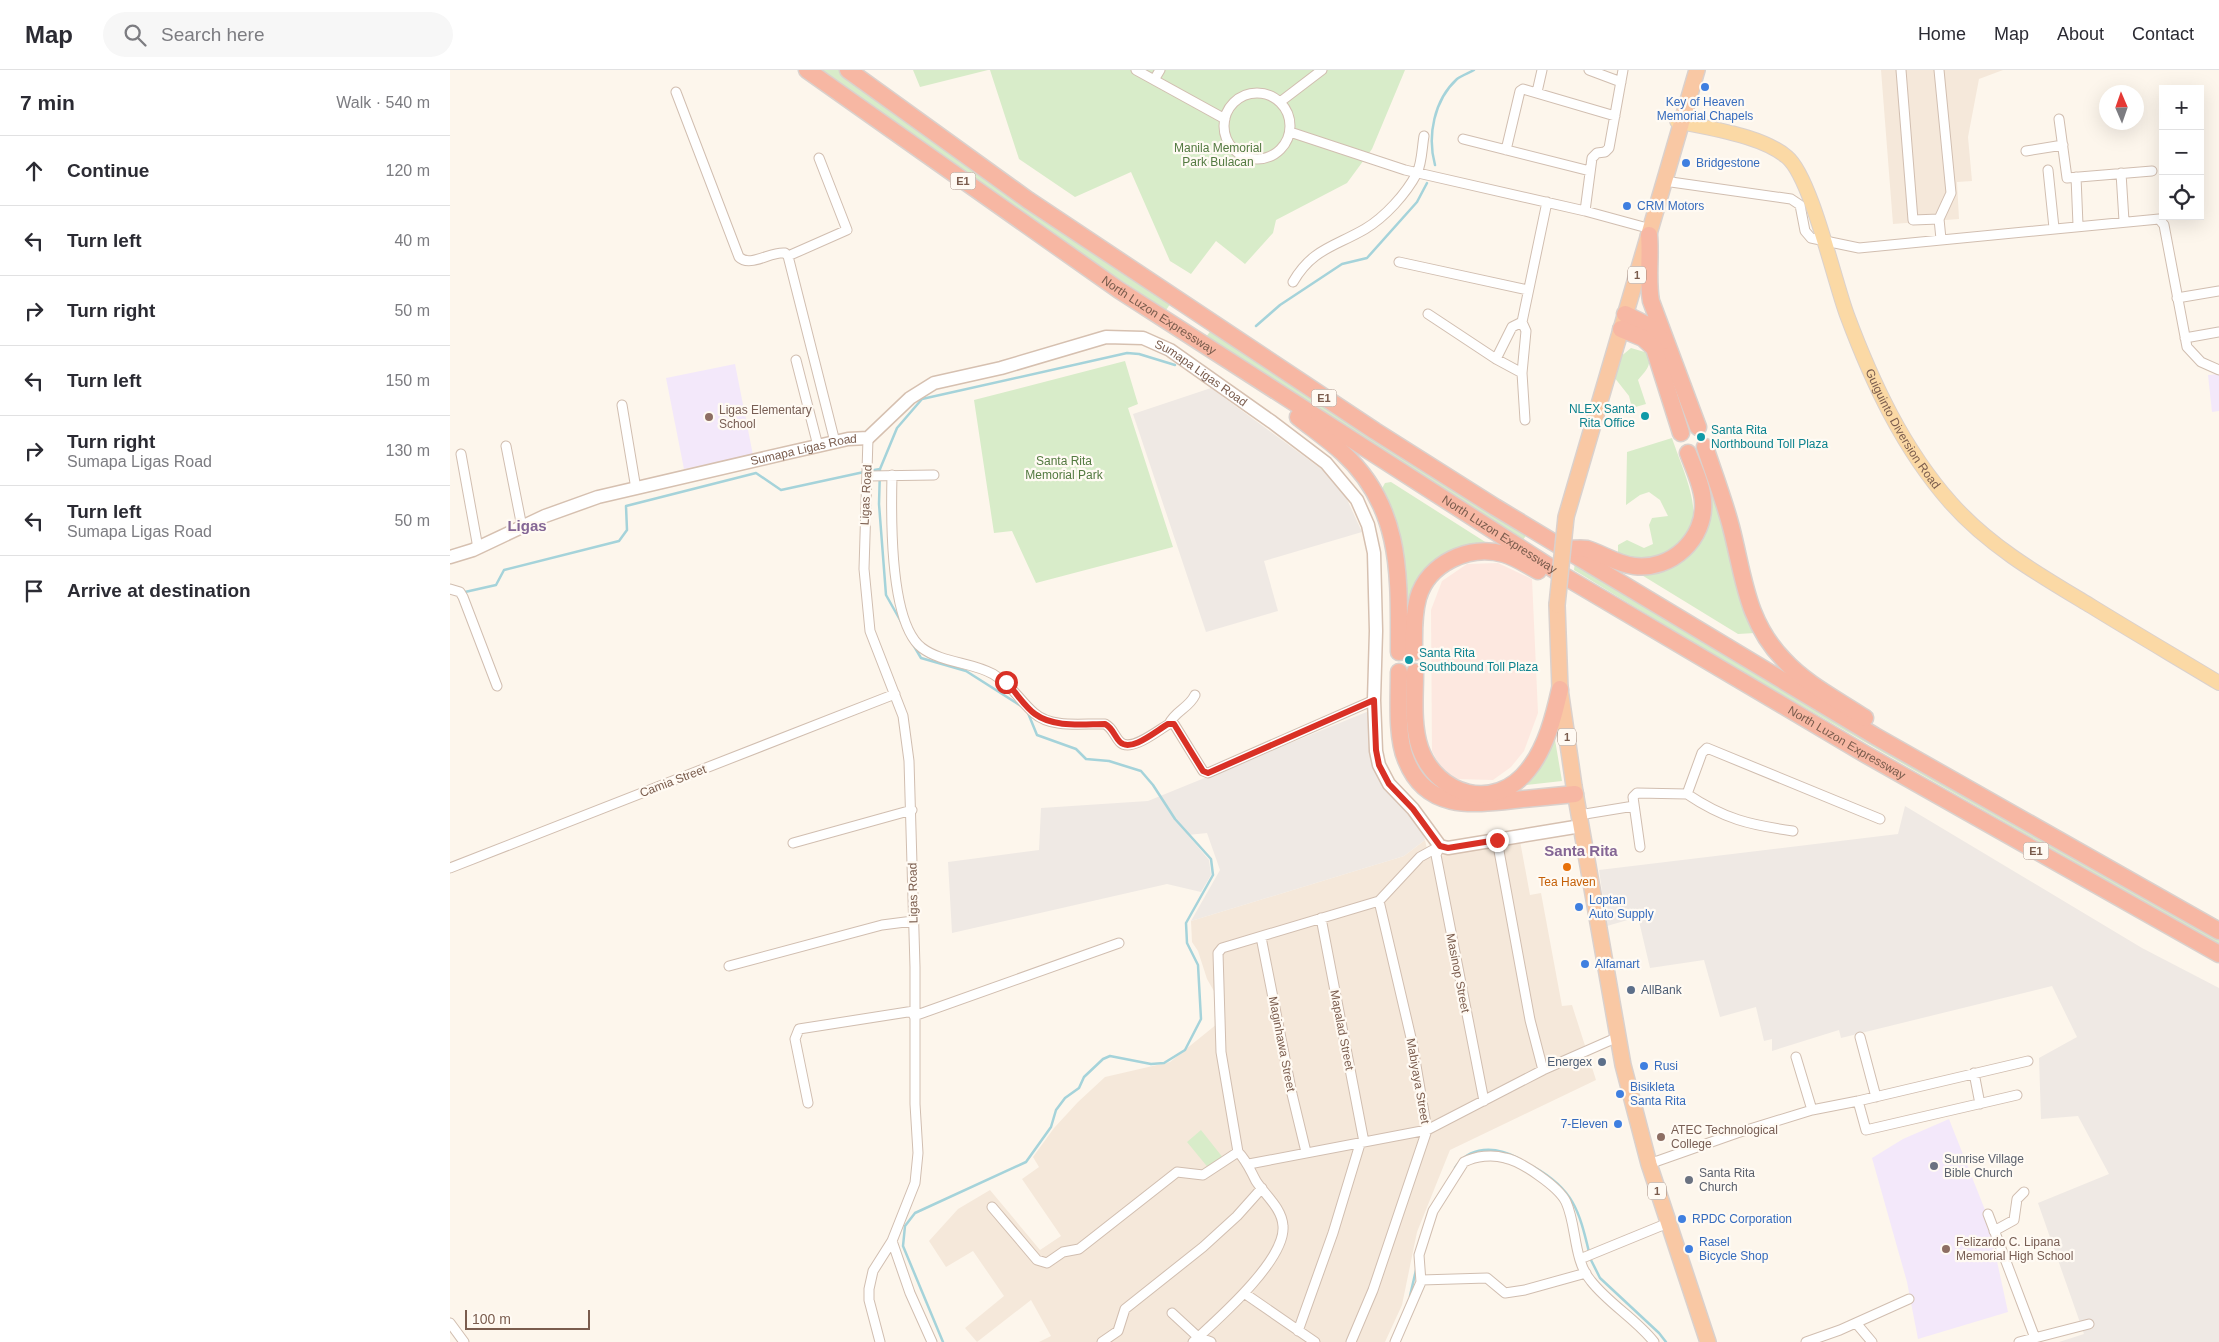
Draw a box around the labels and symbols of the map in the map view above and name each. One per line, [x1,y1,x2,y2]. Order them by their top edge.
marker: Key of Heaven Memorial Chapels [1699,81,1711,93]
north arrow [2099,85,2144,130]
place label: Key of Heaven Memorial Chapels [1657,95,1753,123]
park label: Manila Memorial Park Bulacan [1174,141,1262,169]
place label: Bridgestone [1696,156,1760,170]
marker: Bridgestone [1680,157,1692,169]
road number: E1 [950,172,976,190]
place label: CRM Motors [1637,199,1704,213]
marker: CRM Motors [1621,200,1633,212]
road number: 1 [1628,266,1646,284]
street label: North Luzon Expressway [1099,273,1219,358]
street label: Sumapa Ligas Road [1152,337,1250,409]
street label: Guiguinto Diversion Road [1863,367,1943,492]
road number: E1 [1312,389,1336,406]
place label: NLEX Santa Rita Office [1569,402,1635,430]
place label: Ligas Elementary School [719,403,812,431]
marker: NLEX Santa Rita Office [1639,410,1651,422]
marker: Ligas Elementary School [703,411,715,423]
place label: Santa Rita Northbound Toll Plaza [1711,423,1829,451]
marker: Santa Rita Northbound Toll Plaza [1695,431,1707,443]
street label: Sumapa Ligas Road [749,432,857,468]
park label: Santa Rita Memorial Park [1025,454,1104,482]
street label: Ligas Road [857,464,875,526]
street label: North Luzon Expressway [1439,493,1559,577]
district label: Ligas [507,517,547,534]
place label: Santa Rita Southbound Toll Plaza [1419,646,1539,674]
marker: Santa Rita Southbound Toll Plaza [1403,654,1415,666]
route start [995,671,1018,694]
street label: North Luzon Expressway [1785,703,1908,782]
road number: 1 [1558,729,1576,746]
street label: Camia Street [638,762,709,800]
route end [1486,829,1509,852]
district label: Santa Rita [1544,842,1618,859]
road number: E1 [2024,842,2048,859]
marker: Tea Haven [1561,861,1573,873]
street label: Ligas Road [905,863,921,923]
place label: Tea Haven [1538,875,1596,889]
place label: Loptan Auto Supply [1589,893,1654,921]
marker: Loptan Auto Supply [1573,901,1585,913]
street label: Masinop Street [1443,932,1473,1015]
place label: Alfamart [1595,957,1640,971]
marker: Alfamart [1579,958,1591,970]
place label: AllBank [1641,983,1683,997]
marker: AllBank [1625,984,1637,996]
street label: Mapalad Street [1327,989,1357,1072]
street label: Maginhawa Street [1266,995,1298,1093]
street label: Mabiyaya Street [1404,1037,1433,1126]
place label: Energex [1547,1055,1592,1069]
marker: Energex [1596,1056,1608,1068]
place label: Rusi [1654,1059,1678,1073]
marker: Rusi [1638,1060,1650,1072]
place label: Bisikleta Santa Rita [1630,1080,1686,1108]
marker: Bisikleta Santa Rita [1614,1088,1626,1100]
place label: 7-Eleven [1561,1117,1608,1131]
marker: 7-Eleven [1612,1118,1624,1130]
place label: ATEC Technological College [1671,1123,1778,1151]
marker: ATEC Technological College [1655,1131,1667,1143]
place label: Sunrise Village Bible Church [1944,1152,2024,1180]
marker: Sunrise Village Bible Church [1928,1160,1940,1172]
place label: Santa Rita Church [1699,1166,1755,1194]
marker: Santa Rita Church [1683,1174,1695,1186]
road number: 1 [1648,1182,1666,1200]
place label: RPDC Corporation [1692,1212,1792,1226]
marker: RPDC Corporation [1676,1213,1688,1225]
place label: Rasel Bicycle Shop [1699,1235,1769,1263]
place label: Felizardo C. Lipana Memorial High School [1956,1235,2073,1263]
marker: Rasel Bicycle Shop [1683,1243,1695,1255]
marker: Felizardo C. Lipana Memorial High School [1940,1243,1952,1255]
scale bar [465,1307,590,1330]

